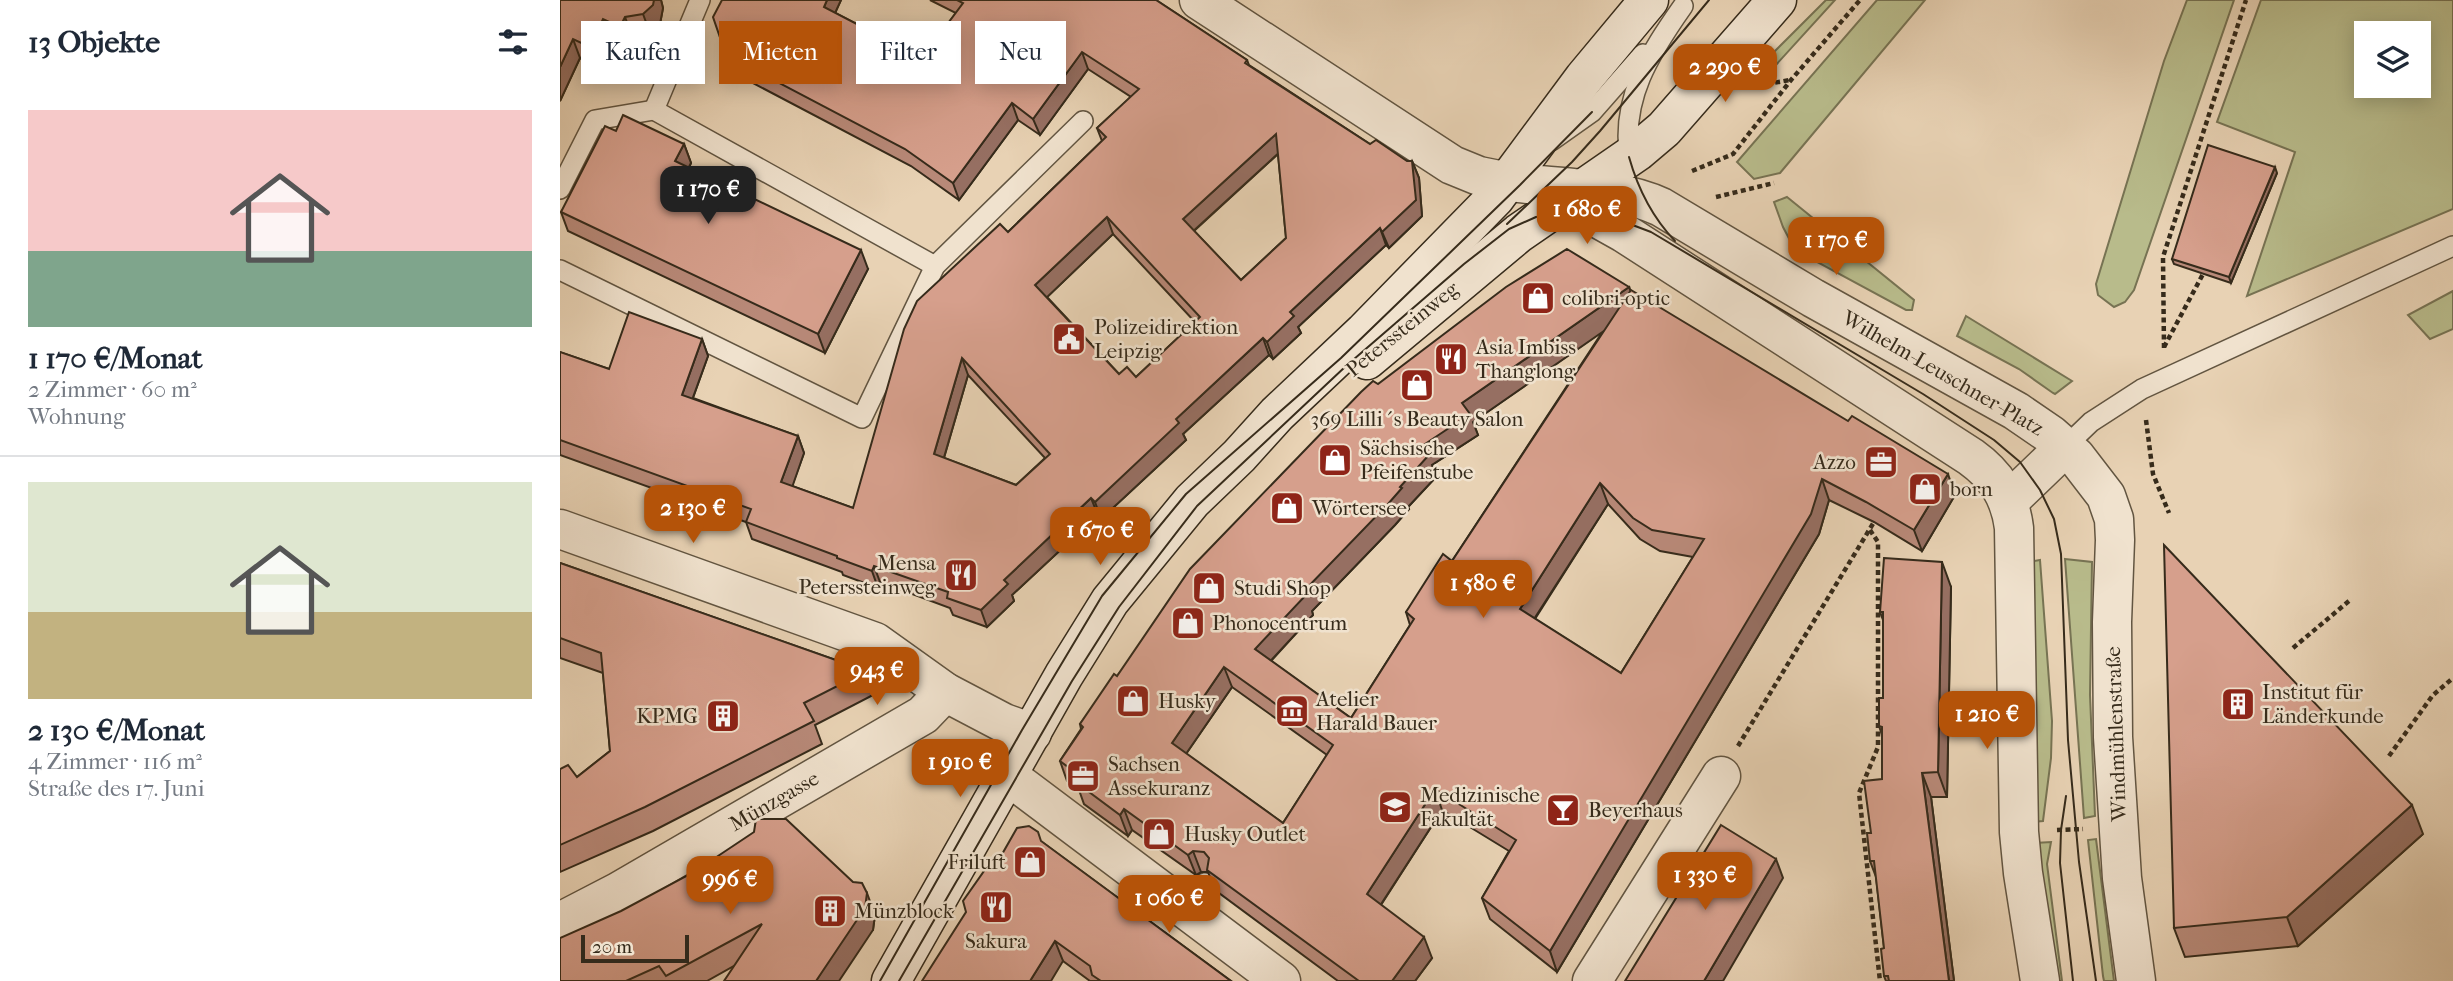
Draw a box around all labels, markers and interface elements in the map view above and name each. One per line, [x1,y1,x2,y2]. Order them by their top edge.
chip: Kaufen [581,21,705,84]
chip: Mieten [719,21,842,84]
chip: Filter [856,21,961,84]
chip: Neu [975,21,1066,84]
map controls [2354,21,2431,98]
button: layers [2354,21,2431,98]
icon: filters [494,23,532,61]
text: 13 Objekte [28,25,160,60]
pin: 2 290 € [1660,44,1790,104]
text: 2 290 € [1689,53,1761,80]
icon: home [217,155,343,281]
pin: 1 170 € [643,166,773,226]
text: 1 170 € [676,175,740,202]
pin: 1 680 € [1522,187,1652,246]
text: 1 680 € [1553,195,1621,222]
pin: 1 170 € [1771,218,1901,277]
text: 1 170 € [1804,226,1868,253]
street label: Peterssteinweg [1341,276,1464,382]
shop icon: colibri-optic [1519,279,1557,317]
place label: colibri-optic [1562,286,1670,310]
street label: Wilhelm-Leuschner-Platz [1837,305,2048,441]
place label: Polizeidirektion Leipzig [1094,315,1238,363]
public building icon: Polizeidirektion Leipzig [1050,320,1088,358]
place label: Asia Imbiss Thanglong [1475,335,1576,383]
restaurant icon: Asia Imbiss Thanglong [1432,340,1470,378]
text: 1 170 €/Monat [28,341,202,376]
shop icon: 369 Lilli´s Beauty Salon [1398,366,1436,404]
text: 2 Zimmer · 60 m² [28,376,197,403]
text: Wohnung [28,403,125,430]
place label: 369 Lilli´s Beauty Salon [1310,407,1524,431]
place label: Sächsische Pfeifenstube [1360,436,1473,484]
shop icon: Sächsische Pfeifenstube [1316,441,1354,479]
office icon: Azzo [1862,443,1900,481]
place label: Azzo [1812,450,1856,474]
shop icon: born [1906,470,1944,508]
place label: born [1949,477,1993,501]
pin: 2 130 € [628,486,758,545]
shop icon: Wörtersee [1268,489,1306,527]
text: 2 130 € [660,494,726,521]
place label: Wörtersee [1311,496,1407,520]
pin: 1 670 € [1035,508,1165,567]
text: 1 670 € [1066,516,1134,543]
icon: home [217,527,343,653]
place label: Mensa Peterssteinweg [798,551,937,599]
restaurant icon: Mensa Peterssteinweg [942,556,980,594]
pin: 1 580 € [1418,560,1548,620]
shop icon: Studi Shop [1190,569,1228,607]
text: 1 580 € [1450,569,1516,596]
place label: Studi Shop [1234,576,1331,600]
shop icon: Phonocentrum [1169,604,1207,642]
place label: Phonocentrum [1212,611,1348,635]
street label: Windmühlenstraße [2101,646,2131,823]
pin: 943 € [828,648,926,707]
text: 943 € [850,656,904,683]
place label: Institut für Länderkunde [2262,680,2384,728]
shop icon: Husky [1114,682,1152,720]
building icon: Institut für Länderkunde [2219,685,2257,723]
place label: Atelier Harald Bauer [1315,687,1437,735]
place label: Husky [1158,689,1217,713]
museum icon: Atelier Harald Bauer [1273,692,1311,730]
pin: 1 210 € [1922,692,2052,751]
building icon: KPMG [704,697,742,735]
text: 1 210 € [1955,700,2019,727]
place label: KPMG [636,704,698,728]
text: 2 130 €/Monat [28,713,205,748]
pin: 1 910 € [895,740,1025,799]
text: 4 Zimmer · 116 m² [28,748,202,775]
text: 1 910 € [928,748,992,775]
place label: Sachsen Assekuranz [1107,752,1210,800]
office icon: Sachsen Assekuranz [1064,757,1102,795]
street label: Münzgasse [725,766,823,836]
text: Straße des 17. Juni [28,775,204,802]
place label: Medizinische Fakultät [1420,783,1540,831]
school or university icon: Medizinische Fakultät [1376,788,1414,826]
bar icon: Beyerhaus [1544,791,1582,829]
place label: Beyerhaus [1588,798,1683,822]
shop icon: Husky Outlet [1140,815,1178,853]
place label: Husky Outlet [1184,822,1307,846]
shop icon: Friluft [1011,843,1049,881]
place label: Friluft [948,850,1006,874]
pin: 1 330 € [1640,852,1770,912]
pin: 996 € [681,856,779,916]
text: 1 330 € [1673,861,1737,888]
text: 996 € [702,865,758,892]
pin: 1 060 € [1104,876,1234,935]
text: 1 060 € [1134,884,1204,911]
restaurant icon: Sakura [977,888,1015,926]
building icon: Münzblock [811,892,849,930]
place label: Münzblock [854,899,954,923]
place label: Sakura [965,929,1027,953]
scale bar [581,932,690,964]
text: 20 m [592,936,632,958]

